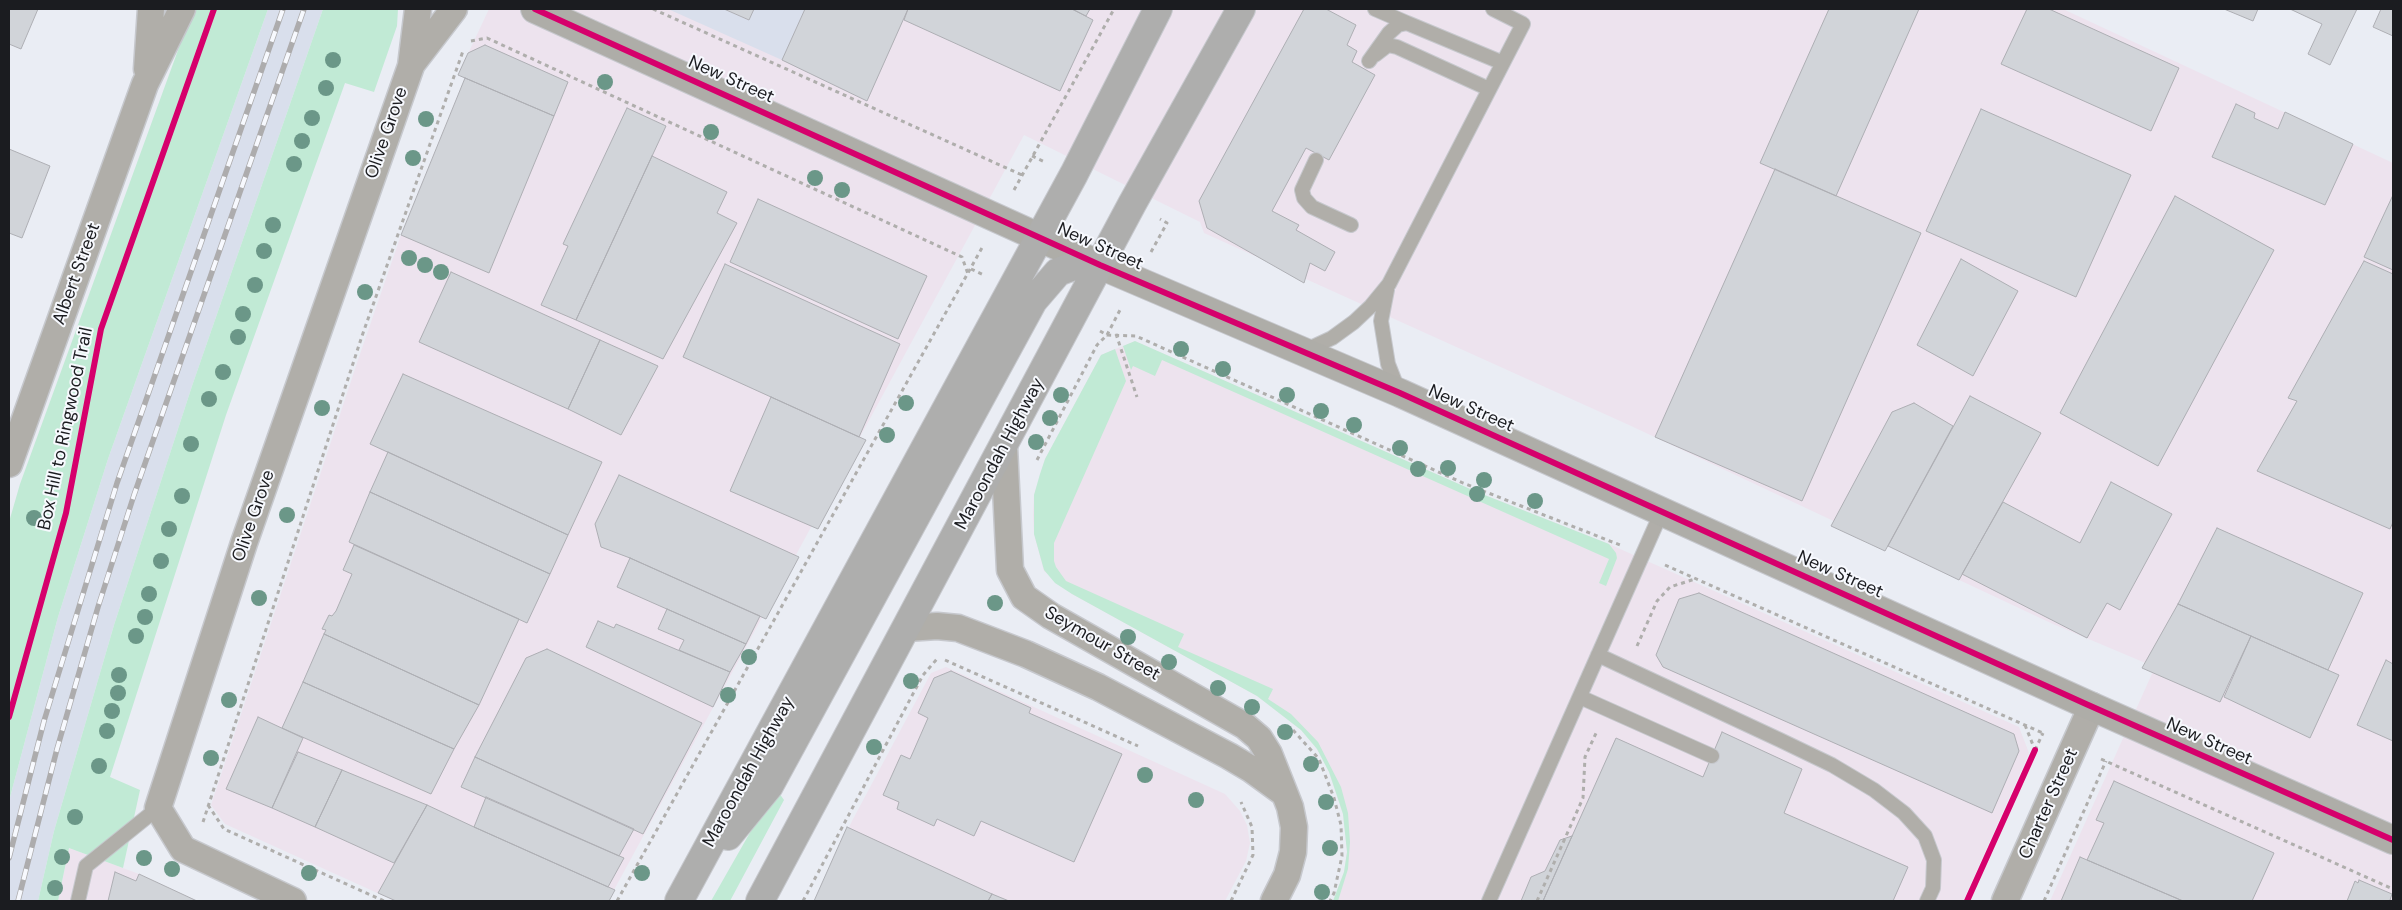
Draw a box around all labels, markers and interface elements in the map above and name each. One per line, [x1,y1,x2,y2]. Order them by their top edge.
street label: New Street [685,51,777,109]
street label: Olive Grove [361,84,413,182]
street label: New Street [1054,218,1146,276]
street label: Albert Street [49,220,105,328]
street label: Box Hill to Ringwood Trail [34,326,98,532]
street label: Maroondah Highway [951,374,1049,534]
street label: New Street [1425,380,1517,438]
street label: Olive Grove [228,467,280,565]
street label: New Street [1794,546,1886,604]
street label: Seymour Street [1040,602,1164,686]
street label: Maroondah Highway [699,693,799,851]
street label: New Street [2163,713,2255,771]
street label: Charter Street [2015,745,2083,863]

